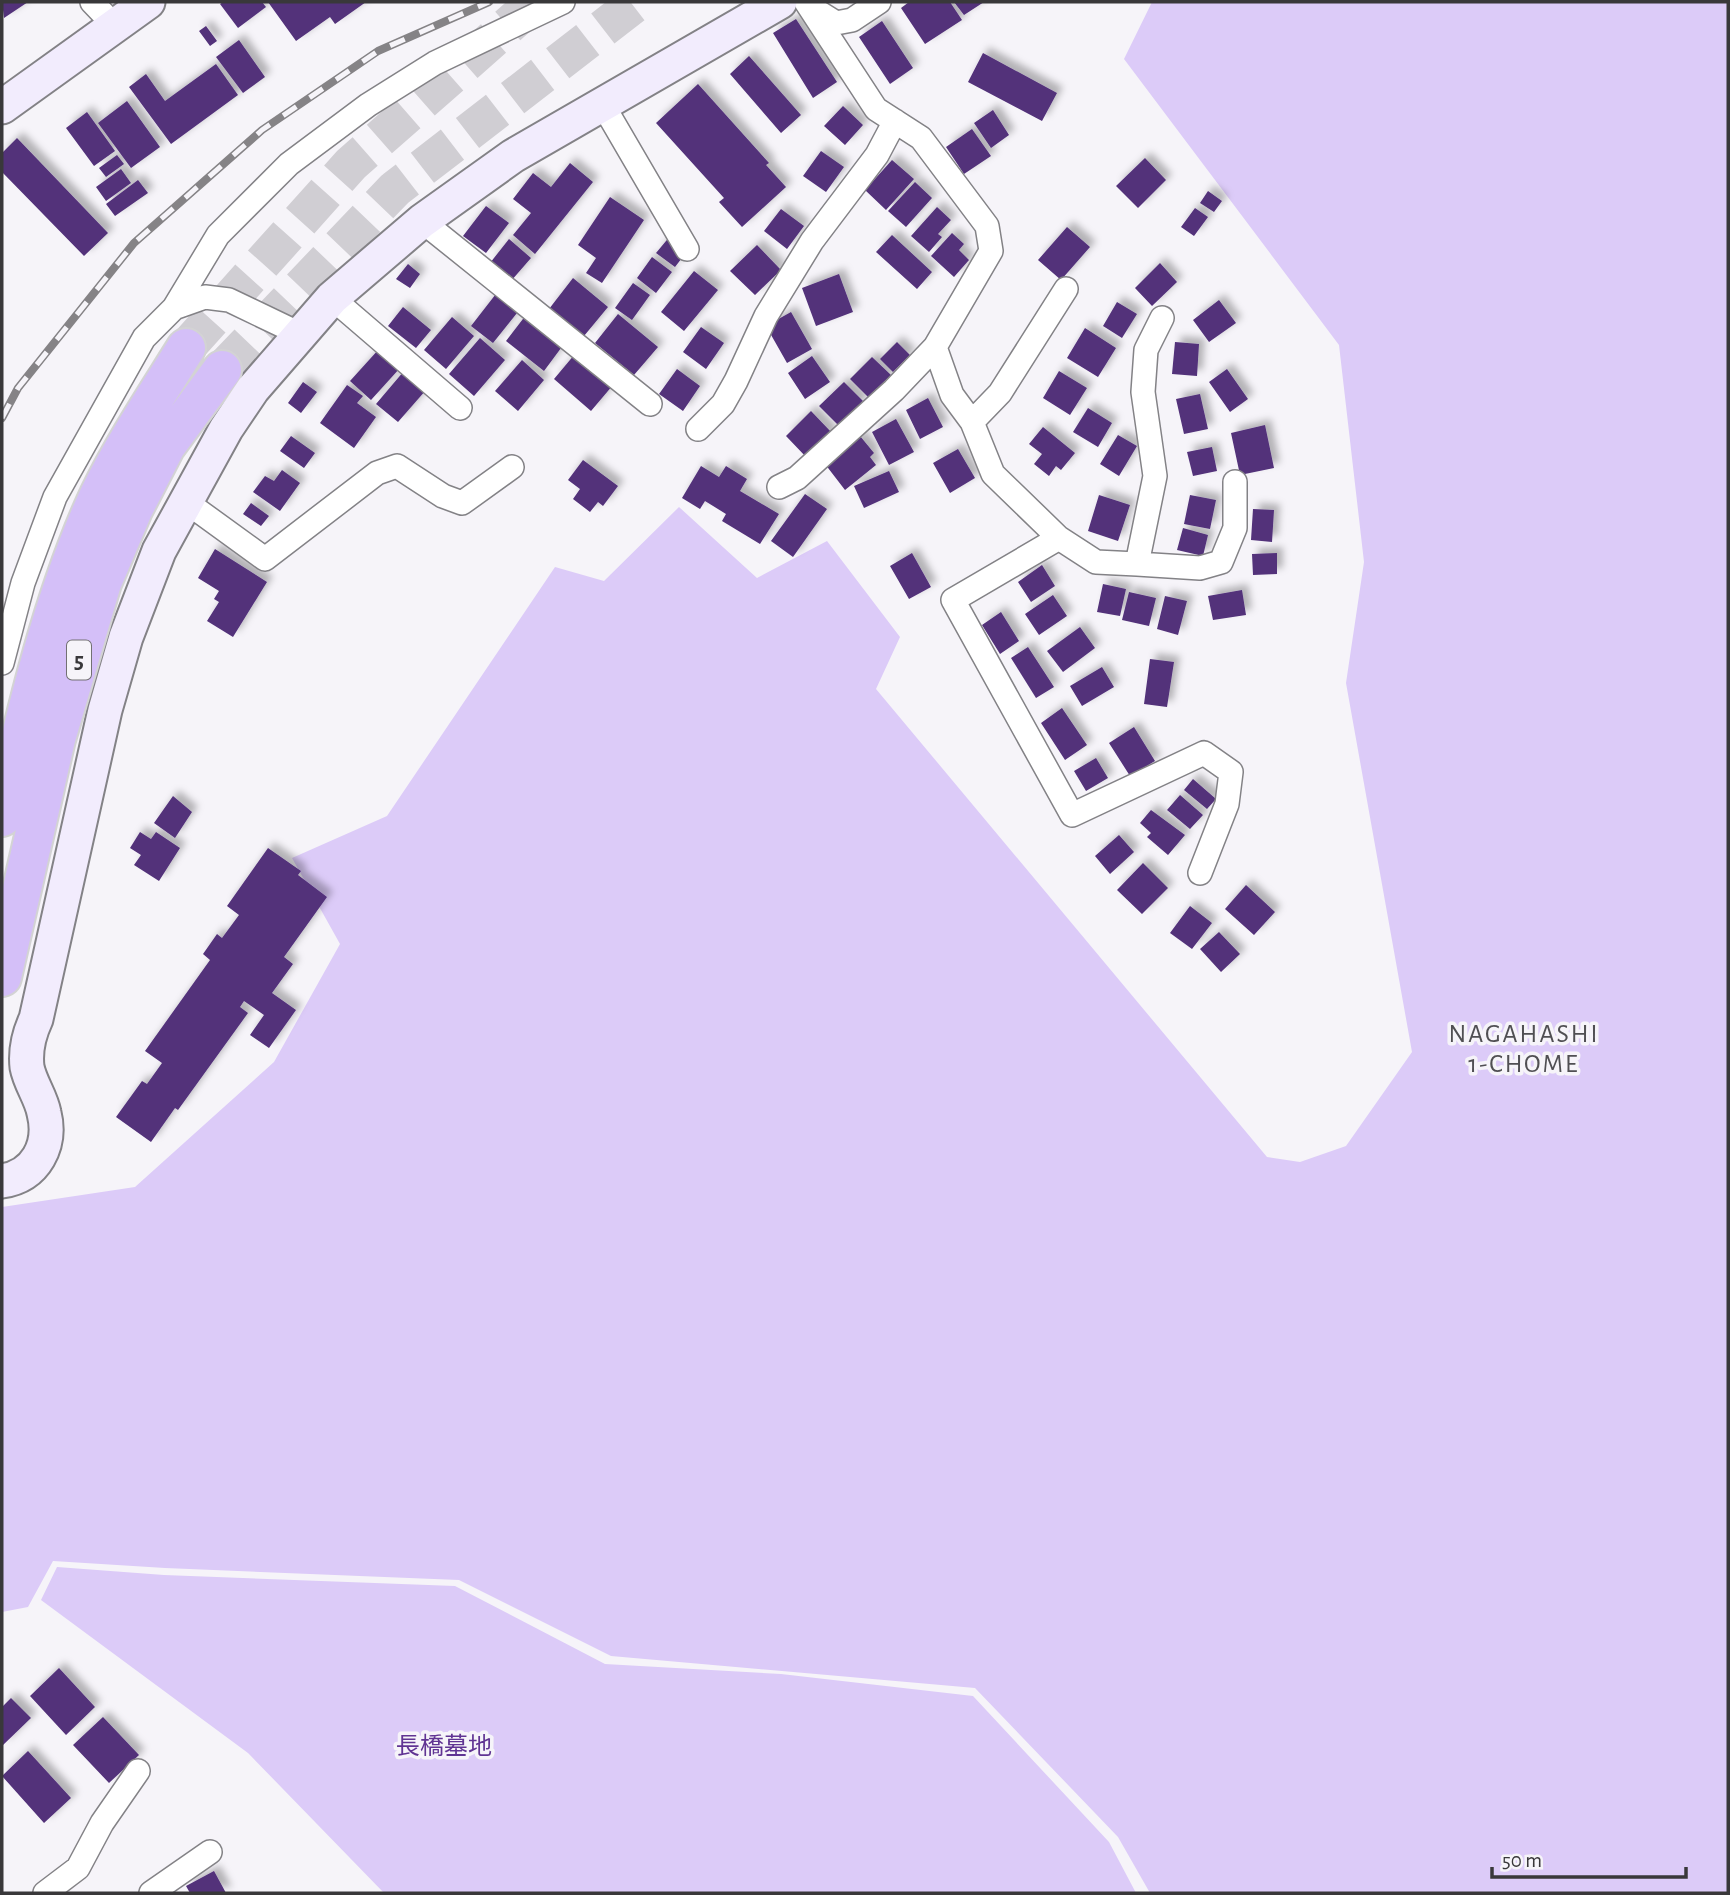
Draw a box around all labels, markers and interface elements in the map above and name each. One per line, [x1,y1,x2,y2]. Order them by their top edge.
road number: 5 [67,640,91,680]
district label: NAGAHASHI 1-CHOME [1449,1021,1599,1077]
park label: 長橋墓地 [396,1733,492,1759]
scale bar [1492,1836,1686,1880]
text: 50 m [1502,1850,1542,1871]

